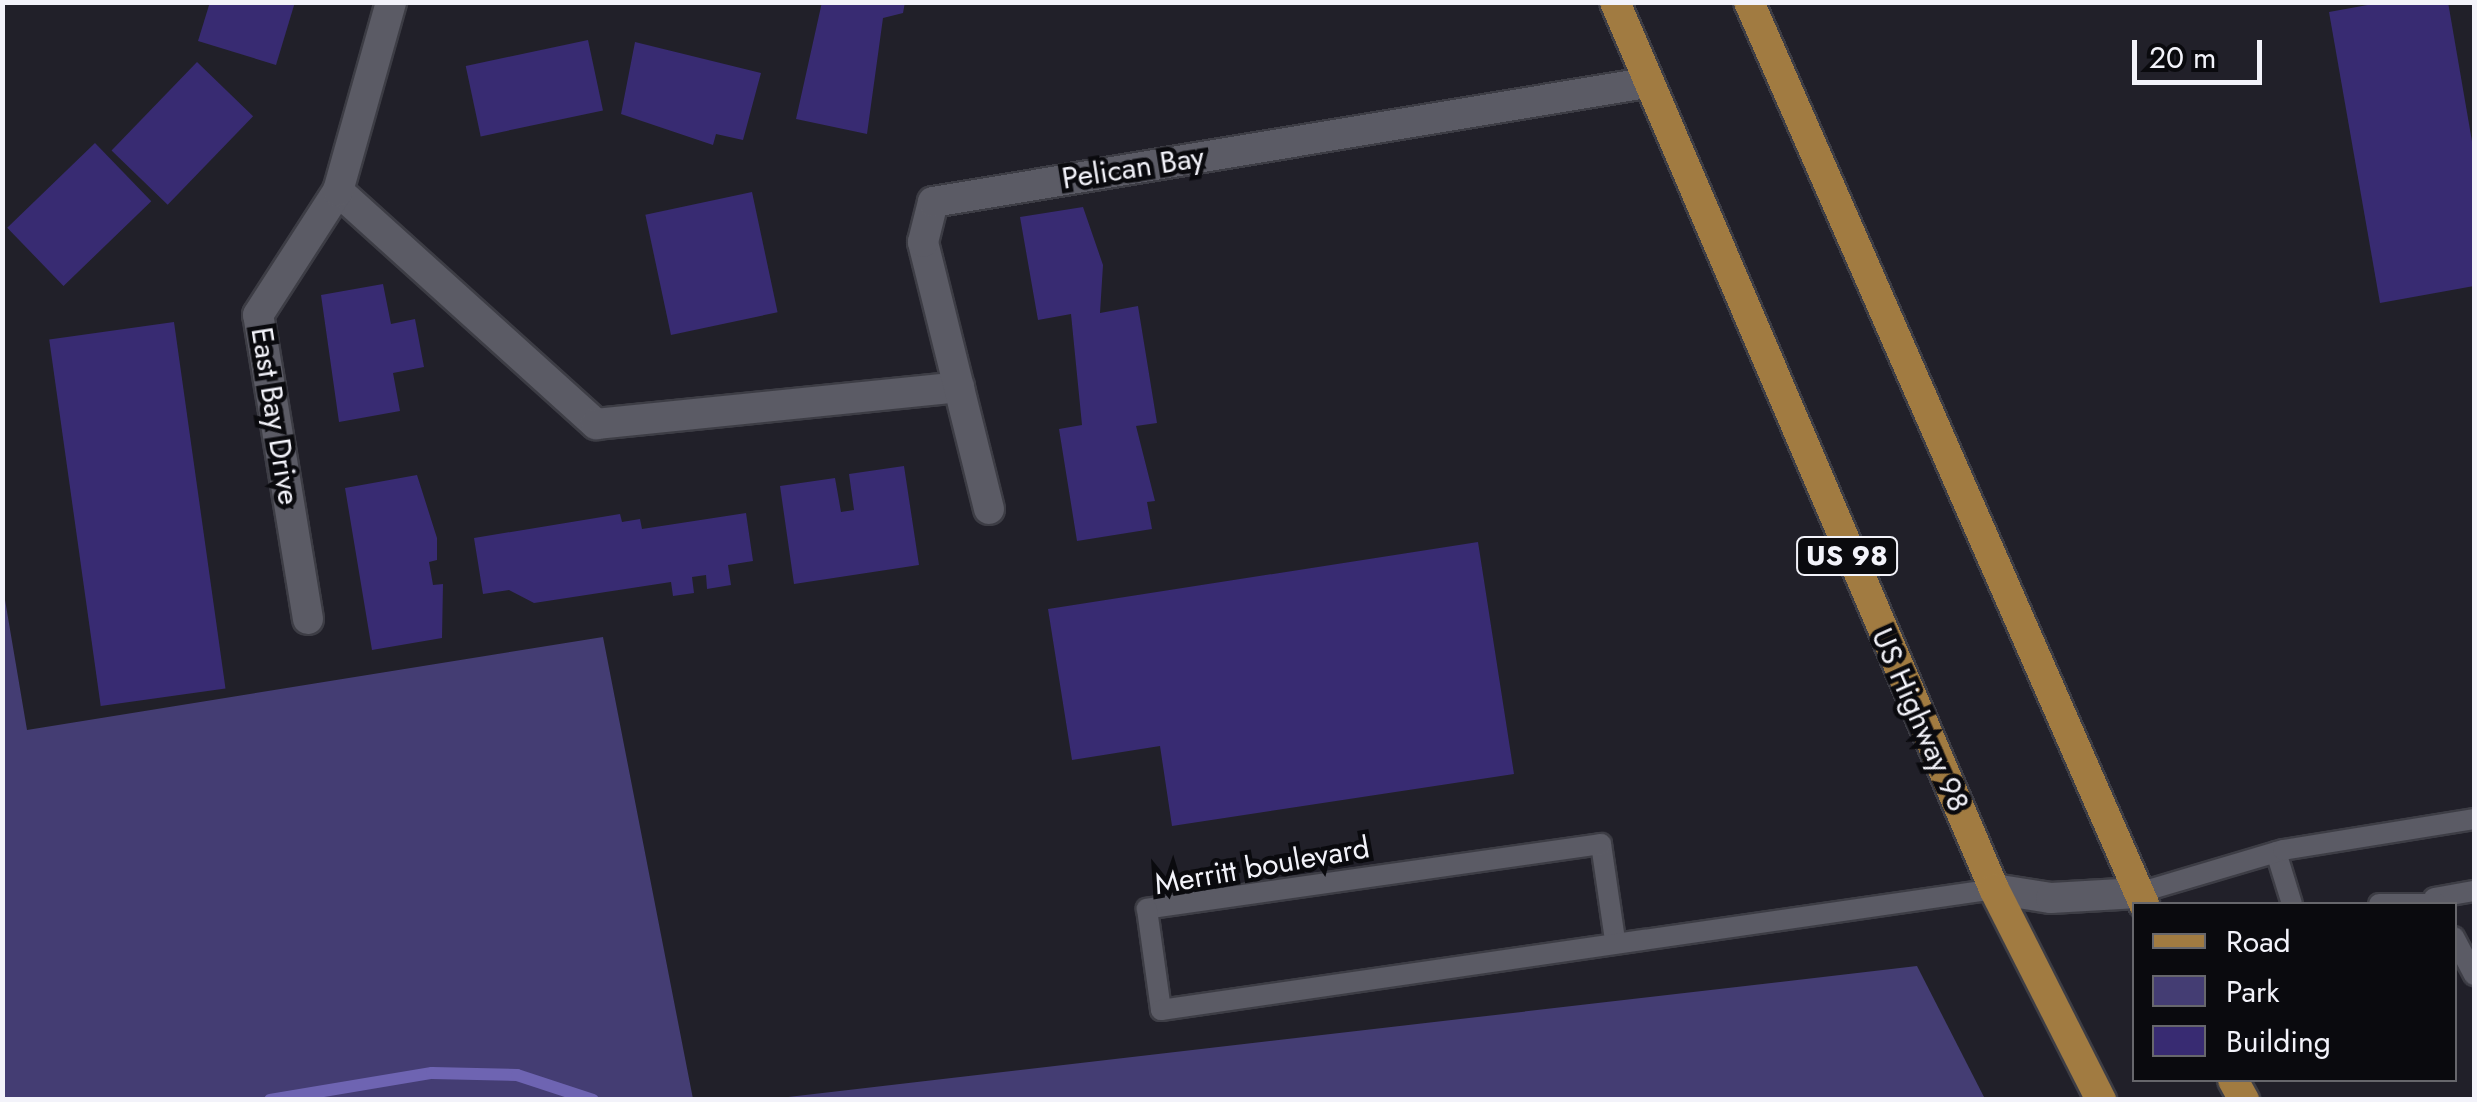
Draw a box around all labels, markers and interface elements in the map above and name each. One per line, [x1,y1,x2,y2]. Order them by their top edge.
scale bar [2137,20,2267,82]
text: 20 m [2149,36,2216,79]
street label: Pelican Bay [1059,139,1207,197]
street label: East Bay Drive [243,325,307,507]
road number: US 98 [1794,533,1900,579]
street label: US Highway 98 [1864,623,1976,817]
street label: Merritt boulevard [1152,829,1372,903]
legend [2132,902,2457,1082]
text: Road [2226,920,2291,963]
text: Park [2226,970,2279,1013]
text: Building [2226,1020,2331,1063]

